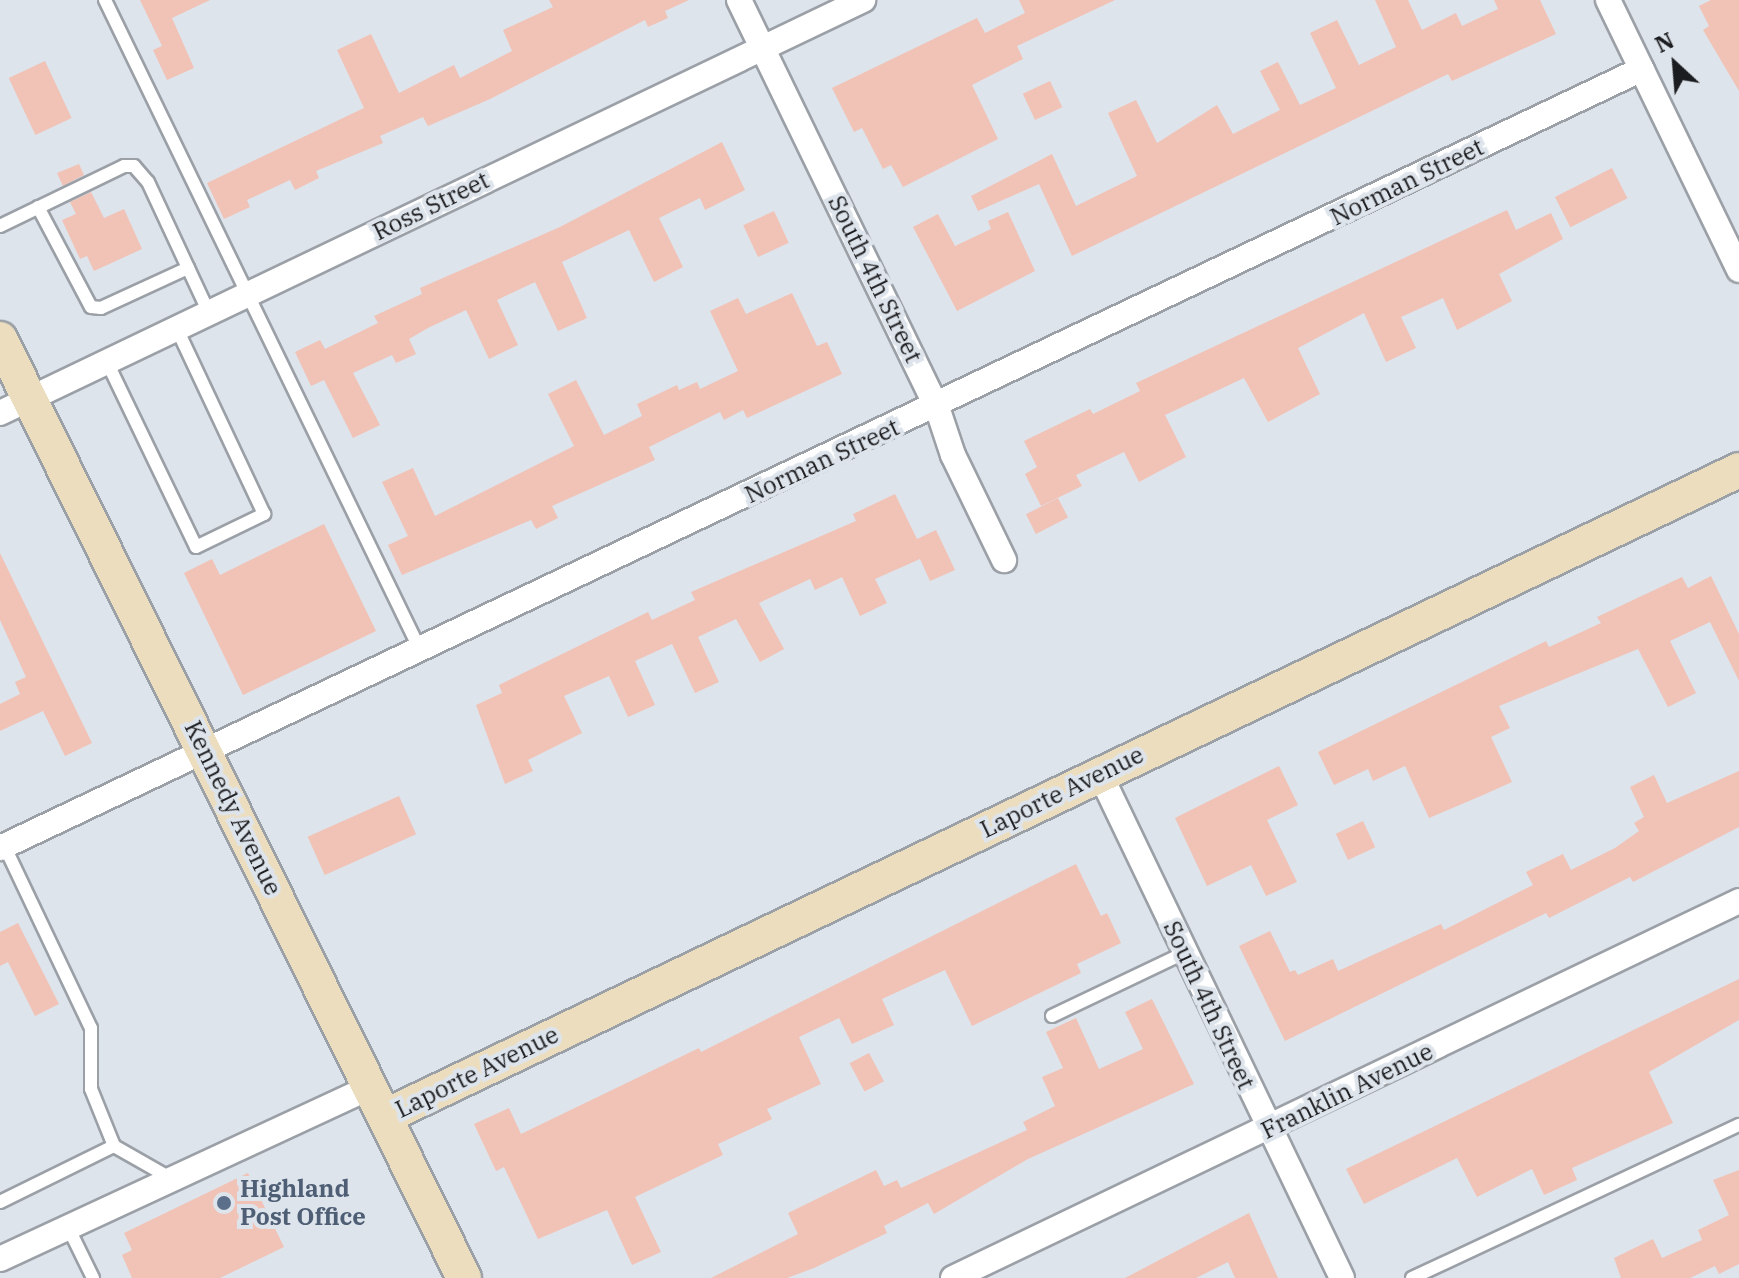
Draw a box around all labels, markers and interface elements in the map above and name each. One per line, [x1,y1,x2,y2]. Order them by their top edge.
north arrow [1635,24,1715,104]
text: N [1650,25,1678,59]
street label: Norman Street [1326,132,1488,232]
street label: Ross Street [368,166,494,246]
street label: South 4th Street [822,191,928,367]
street label: Norman Street [740,413,904,509]
street label: Kennedy Avenue [178,716,288,900]
street label: Laporte Avenue [976,740,1148,844]
street label: South 4th Street [1157,916,1261,1094]
street label: Laporte Avenue [391,1020,563,1124]
street label: Franklin Avenue [1256,1037,1438,1145]
place label: Highland Post Office [240,1175,366,1231]
marker: Highland Post Office [215,1194,233,1212]

